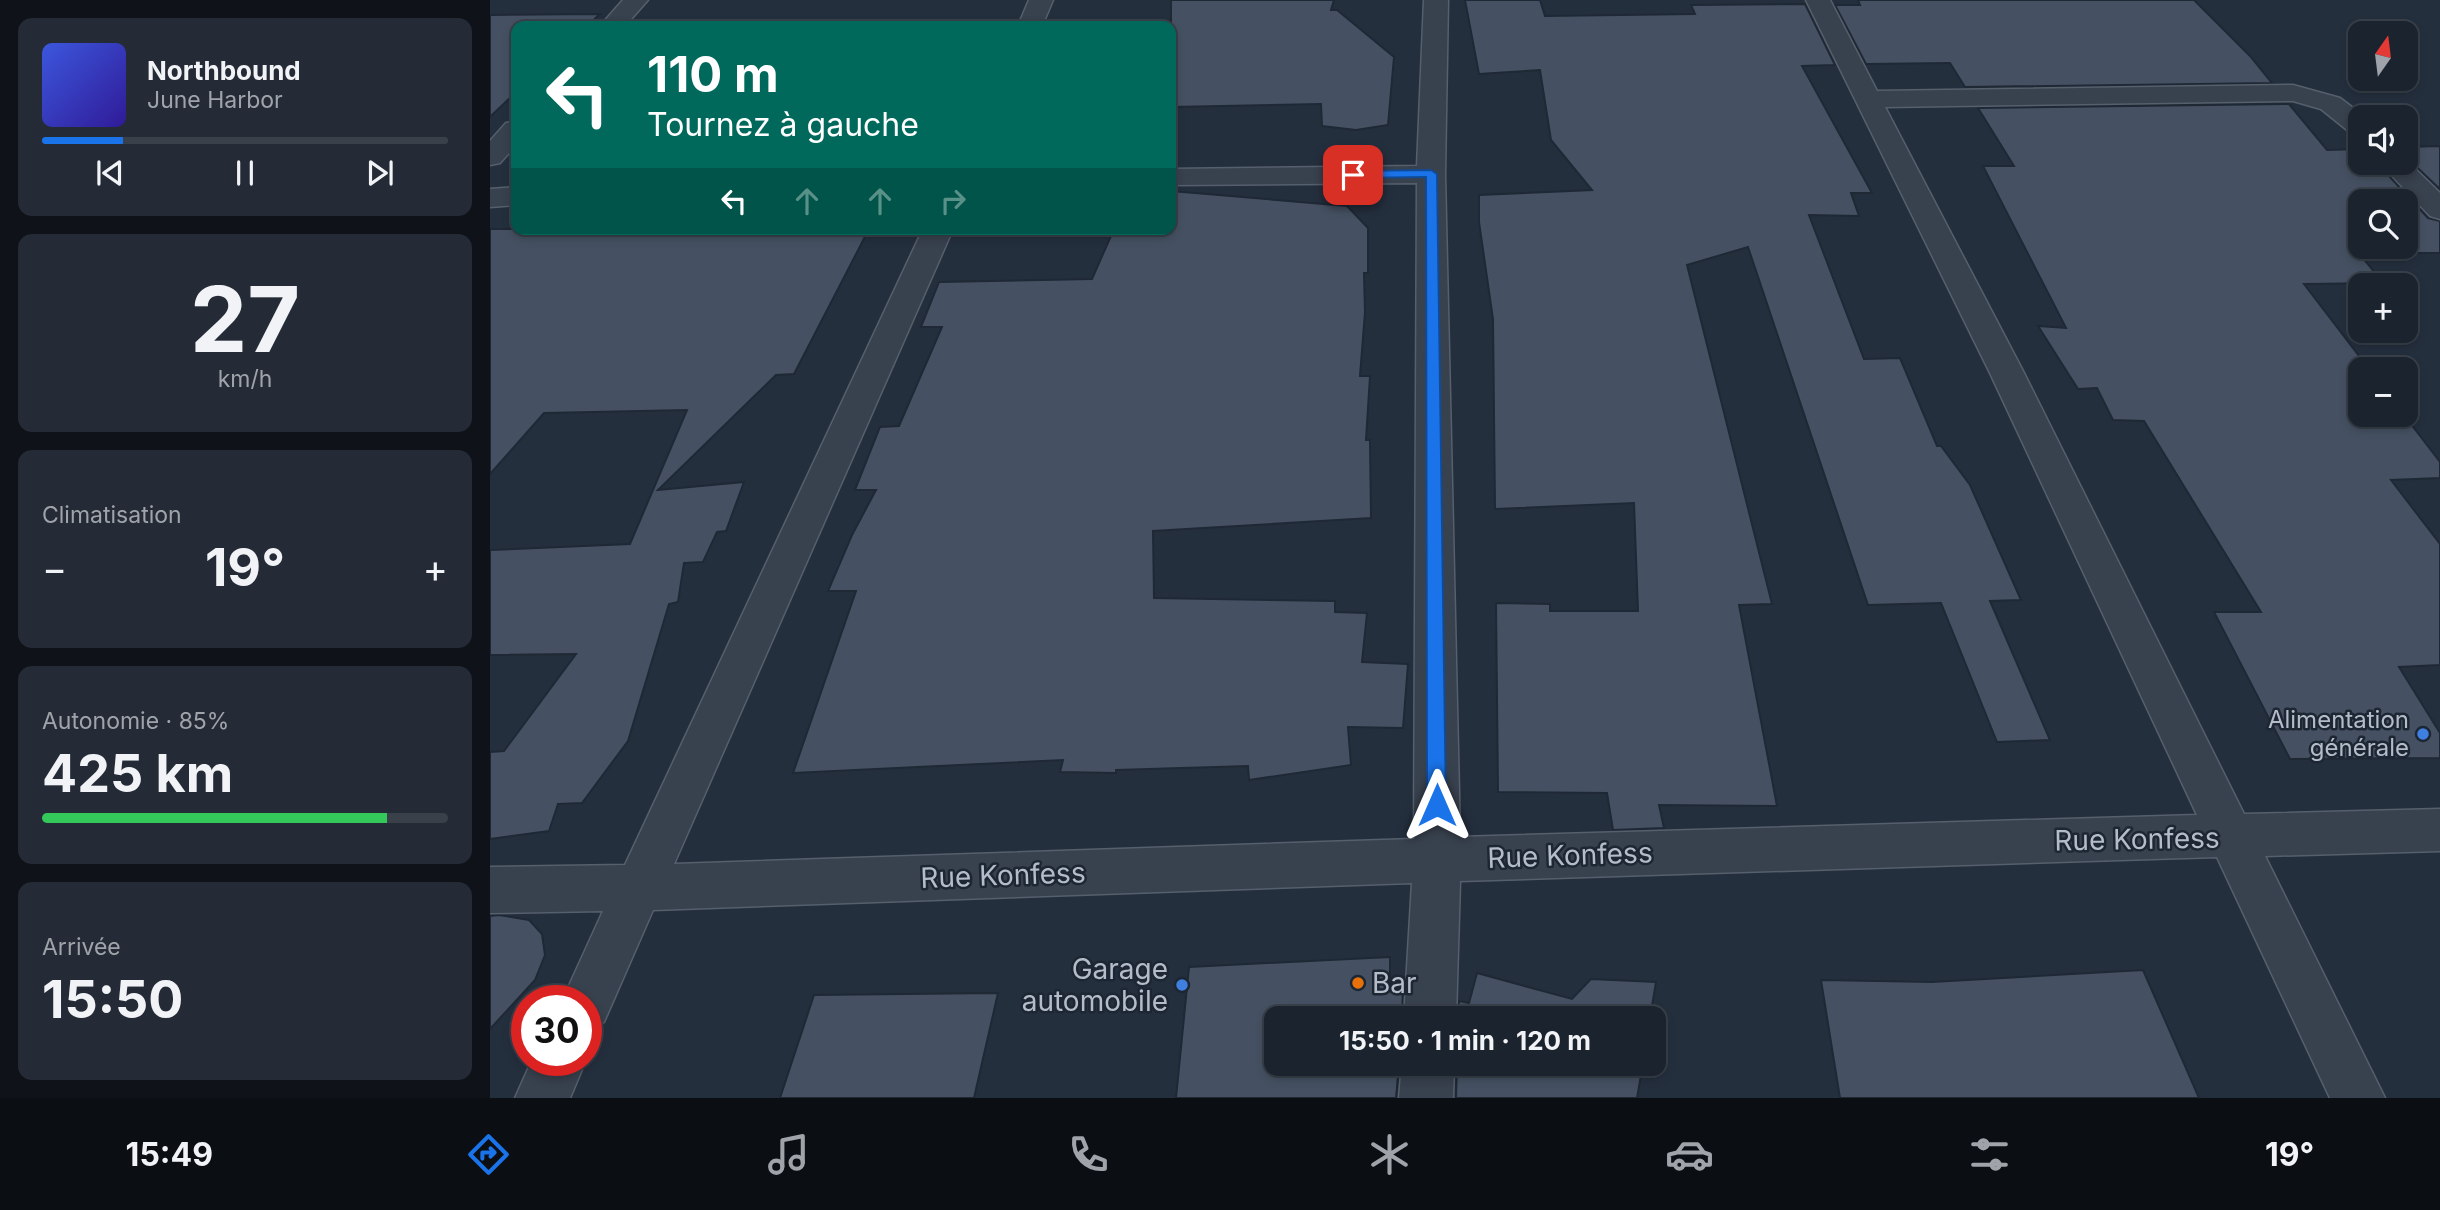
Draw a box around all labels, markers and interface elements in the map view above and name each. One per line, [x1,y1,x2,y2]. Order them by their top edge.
north arrow [2348,21,2418,91]
map controls [2348,21,2418,427]
text: 110 m [647,45,779,104]
icon: left [532,49,623,140]
text: Northbound [147,55,301,86]
text: June Harbor [147,86,283,114]
text: Tournez à gauche [647,105,919,144]
button: sound [2348,105,2418,175]
pin [1323,145,1383,205]
icon: previous [91,154,129,192]
icon: pause [226,154,264,192]
icon: next [361,154,399,192]
icon: arrive [1334,156,1372,194]
icon: left [715,182,753,220]
icon: ahead [788,182,826,220]
icon: ahead [861,182,899,220]
icon: right [934,182,972,220]
button: search [2348,189,2418,259]
text: 27 [190,264,300,374]
button: + [2348,273,2418,343]
button: − [2348,357,2418,427]
text: km/h [218,365,272,393]
text: Climatisation [42,501,182,529]
text: 19° [205,536,285,599]
text: − [42,545,67,591]
text: + [423,545,448,591]
place label: Alimentation générale [2268,705,2409,762]
text: Autonomie · 85% [42,707,229,735]
marker: Alimentation générale [2415,726,2431,742]
text: 425 km [42,742,233,805]
position arrow [1400,768,1474,842]
street label: Rue Konfess [2054,821,2220,857]
street label: Rue Konfess [1487,835,1653,875]
street label: Rue Konfess [920,855,1086,895]
text: Arrivée [42,933,121,961]
place label: Garage automobile [1022,952,1168,1018]
place label: Bar [1372,966,1417,1000]
text: 15:50 [42,968,183,1031]
marker: Bar [1350,975,1366,991]
marker: Garage automobile [1174,977,1190,993]
speed limit sign: 30 [511,985,602,1076]
text: 15:50 · 1 min · 120 m [1339,1025,1591,1056]
icon: directions [464,1130,513,1179]
icon: music [764,1130,813,1179]
icon: phone [1064,1130,1113,1179]
icon: climate [1365,1130,1414,1179]
icon: car [1665,1130,1714,1179]
icon: filters [1965,1130,2014,1179]
text: 15:49 [126,1135,213,1174]
text: 19° [2265,1135,2314,1174]

